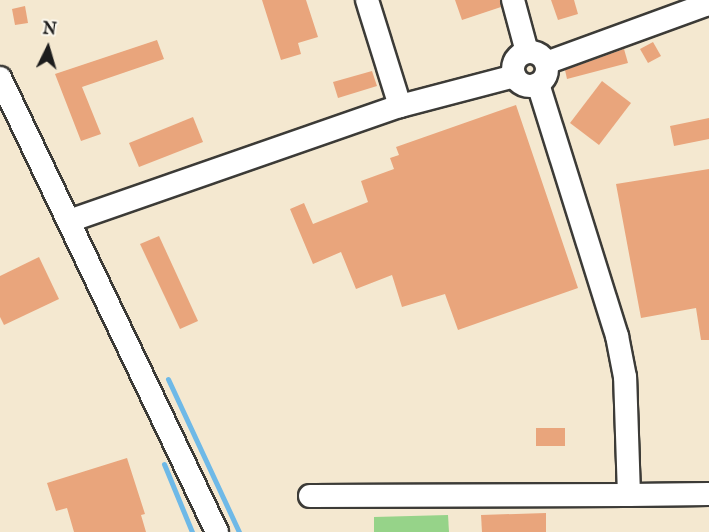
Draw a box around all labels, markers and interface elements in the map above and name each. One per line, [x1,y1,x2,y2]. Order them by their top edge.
north arrow [18,18,78,78]
text: N [42,20,57,41]

